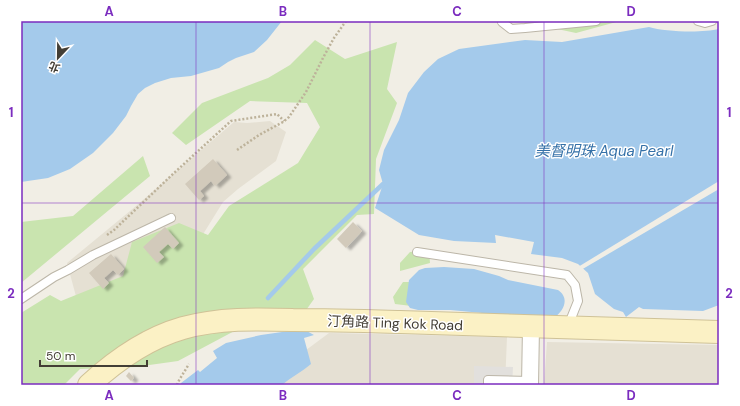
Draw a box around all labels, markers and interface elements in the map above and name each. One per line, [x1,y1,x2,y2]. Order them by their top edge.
text: A [104,3,114,20]
text: B [279,3,287,20]
text: C [452,3,462,20]
text: D [626,3,636,20]
north arrow [38,38,78,78]
text: 北 [47,59,62,76]
text: 1 [9,104,13,121]
text: 1 [727,104,731,121]
water label: 美督明珠 Aqua Pearl [535,141,674,161]
text: 2 [7,285,15,302]
text: 2 [725,285,733,302]
street label: 汀角路 Ting Kok Road [327,312,463,334]
scale bar [40,342,147,368]
text: 50 m [46,348,75,364]
text: A [104,387,114,404]
text: B [279,387,287,404]
text: C [452,387,462,404]
text: D [626,387,636,404]

